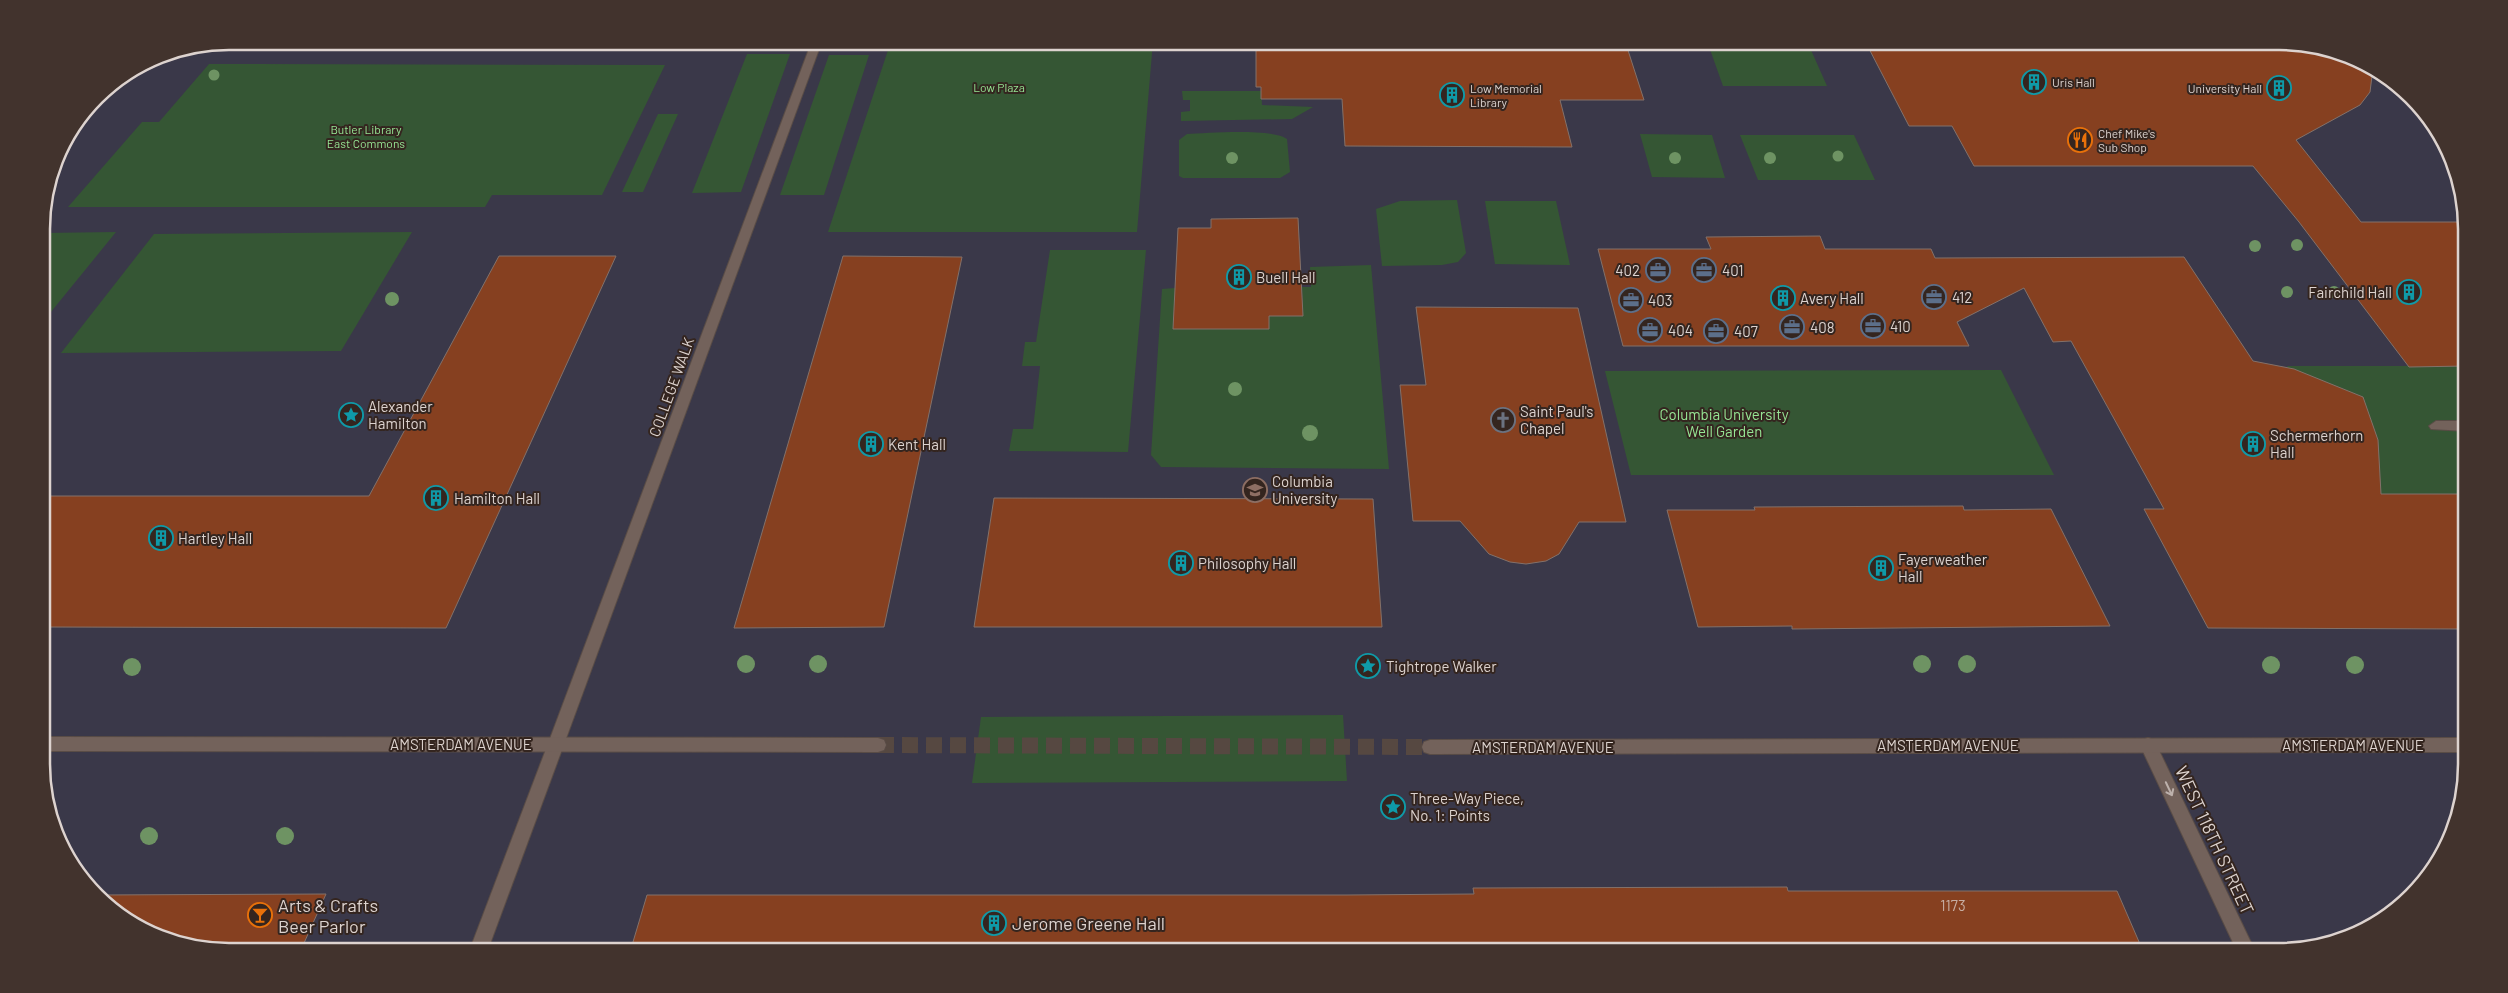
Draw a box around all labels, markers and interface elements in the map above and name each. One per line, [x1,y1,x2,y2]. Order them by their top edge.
building icon: Uris Hall [2021,69,2047,95]
place label: Uris Hall [2052,75,2095,89]
building icon: University Hall [2266,75,2292,101]
park label: Low Plaza [973,80,1025,94]
place label: Low Memorial Library [1470,81,1542,109]
place label: University Hall [2188,81,2262,95]
building icon: Low Memorial Library [1439,82,1465,108]
park label: Butler Library East Commons [327,122,405,150]
place label: Chef Mike's Sub Shop [2098,126,2156,154]
restaurant icon: Chef Mike's Sub Shop [2067,127,2093,153]
office icon: 402 [1645,257,1671,283]
office icon: 401 [1691,257,1717,283]
place label: 402 [1615,261,1640,279]
place label: 401 [1722,261,1744,279]
building icon: Buell Hall [1226,264,1252,290]
place label: Buell Hall [1256,268,1316,286]
building icon: Fairchild Hall [2396,279,2422,305]
place label: Fairchild Hall [2308,283,2392,301]
office icon: 412 [1921,284,1947,310]
building icon: Avery Hall [1770,285,1796,311]
office icon: 403 [1618,287,1644,313]
place label: 412 [1952,288,1972,306]
place label: Avery Hall [1800,289,1864,307]
place label: 403 [1648,291,1672,309]
office icon: 410 [1860,313,1886,339]
office icon: 408 [1779,314,1805,340]
office icon: 404 [1637,317,1663,343]
place label: 410 [1890,317,1911,335]
office icon: 407 [1703,318,1729,344]
place label: 408 [1810,318,1835,336]
place label: 404 [1668,321,1693,339]
place label: 407 [1734,322,1758,340]
street label: COLLEGE WALK [645,335,697,439]
place label: Alexander Hamilton [368,397,433,432]
place icon: Alexander Hamilton [338,402,364,428]
place label: Saint Paul's Chapel [1520,402,1594,437]
park label: Columbia University Well Garden [1659,405,1789,440]
church icon: Saint Paul's Chapel [1490,407,1516,433]
place label: Schermerhorn Hall [2270,426,2363,461]
building icon: Kent Hall [858,431,884,457]
building icon: Schermerhorn Hall [2240,431,2266,457]
place label: Kent Hall [888,435,946,453]
place label: Columbia University [1272,472,1337,507]
school or university icon: Columbia University [1242,477,1268,503]
building icon: Hamilton Hall [423,485,449,511]
place label: Hamilton Hall [454,489,540,507]
building icon: Hartley Hall [148,525,174,551]
place label: Hartley Hall [178,529,252,547]
building icon: Philosophy Hall [1168,550,1194,576]
place label: Fayerweather Hall [1898,550,1988,585]
place label: Philosophy Hall [1198,554,1296,572]
building icon: Fayerweather Hall [1868,555,1894,581]
place icon: Tightrope Walker [1355,653,1381,679]
place label: Tightrope Walker [1386,657,1497,675]
street label: AMSTERDAM AVENUE [390,735,532,753]
street label: AMSTERDAM AVENUE [1877,736,2019,754]
street label: AMSTERDAM AVENUE [2282,736,2424,754]
street label: AMSTERDAM AVENUE [1472,738,1614,756]
street label: WEST 118TH STREET [2171,762,2259,918]
one-way arrow [2165,781,2174,796]
place label: Three-Way Piece, No. 1: Points [1410,789,1524,824]
place icon: Three-Way Piece, No. 1: Points [1380,794,1406,820]
place label: Arts & Crafts Beer Parlor [278,894,378,937]
house number: 1173 [1940,896,1966,914]
bar icon: Arts & Crafts Beer Parlor [247,902,273,928]
building icon: Jerome Greene Hall [981,910,1007,936]
place label: Jerome Greene Hall [1012,912,1165,934]

